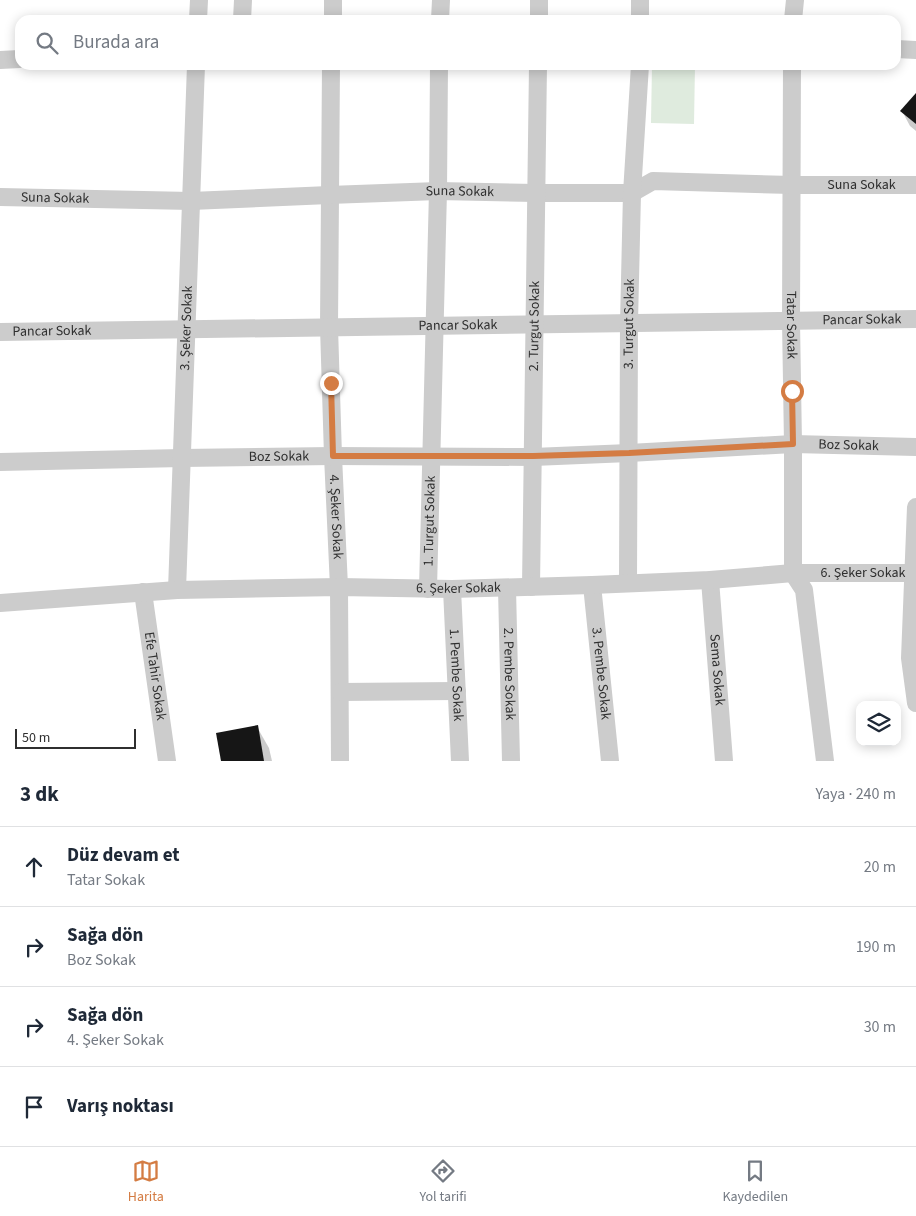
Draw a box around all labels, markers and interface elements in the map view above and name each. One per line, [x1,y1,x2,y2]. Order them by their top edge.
search box [15,15,901,70]
icon: search [33,29,61,57]
text: Burada ara [73,29,159,56]
street label: Suna Sokak [827,175,896,195]
street label: Suna Sokak [425,181,494,202]
street label: Suna Sokak [21,187,90,209]
street label: 3. Turgut Sokak [619,278,640,369]
street label: 2. Turgut Sokak [524,281,545,371]
street label: 3. Şeker Sokak [175,285,198,371]
street label: Tatar Sokak [781,291,802,359]
street label: Pancar Sokak [822,309,902,330]
street label: Pancar Sokak [418,315,498,336]
street label: Pancar Sokak [12,321,92,342]
route end [320,372,343,395]
route start [781,380,804,403]
street label: Boz Sokak [818,435,879,456]
street label: Boz Sokak [249,446,309,467]
street label: 4. Şeker Sokak [324,474,348,560]
street label: 1. Turgut Sokak [419,475,441,567]
street label: 6. Şeker Sokak [821,563,906,583]
street label: 6. Şeker Sokak [416,578,501,599]
street label: 3. Pembe Sokak [586,626,616,721]
street label: 2. Pembe Sokak [498,627,520,721]
street label: 1. Pembe Sokak [444,628,468,722]
street label: Efe Tahir Sokak [139,631,171,722]
street label: Sema Sokak [704,633,730,706]
map controls [856,701,901,746]
button: layers [856,701,901,746]
scale bar [15,726,136,749]
text: 50 m [22,728,50,748]
text: 3 dk [20,779,59,809]
text: Yaya · 240 m [815,783,896,805]
text: Düz devam et [67,842,180,869]
icon: ahead [20,853,48,881]
text: 20 m [864,856,896,878]
text: Tatar Sokak [67,869,145,891]
text: Sağa dön [67,922,143,949]
icon: right [20,933,48,961]
text: 190 m [856,936,896,958]
text: Boz Sokak [67,949,136,971]
text: Sağa dön [67,1002,143,1029]
icon: right [20,1013,48,1041]
text: 30 m [864,1016,896,1038]
text: 4. Şeker Sokak [67,1029,164,1051]
icon: arrive [20,1093,48,1121]
text: Varış noktası [67,1093,174,1120]
tab: Harita [128,1157,164,1207]
tab: Yol tarifi [419,1157,467,1207]
tab: Kaydedilen [722,1157,788,1207]

